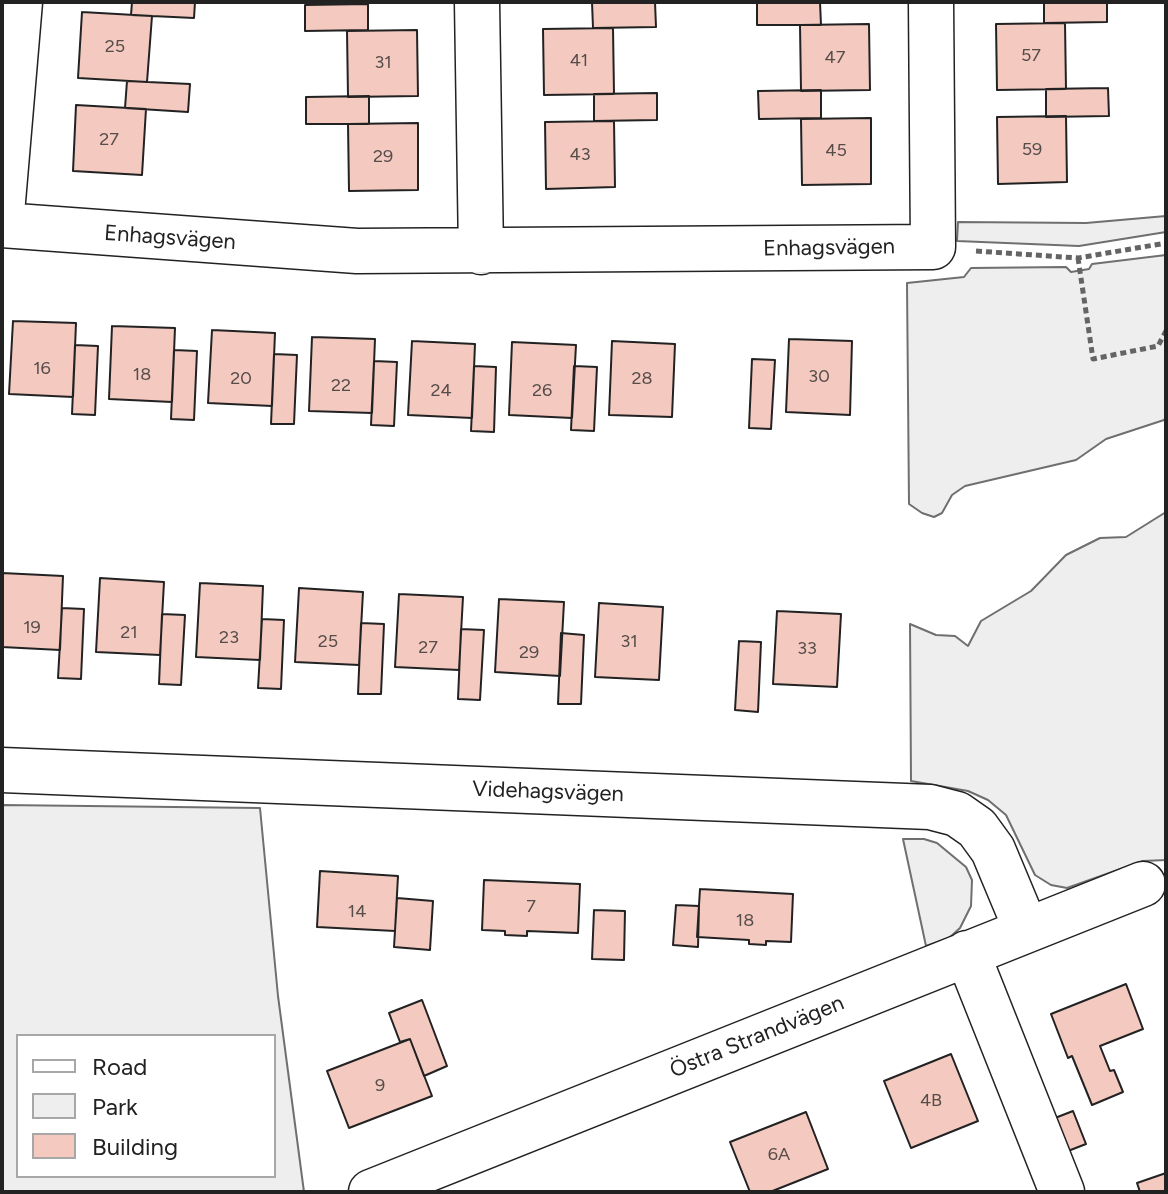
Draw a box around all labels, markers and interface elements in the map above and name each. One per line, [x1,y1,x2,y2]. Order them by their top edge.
house number: 25 [105,36,125,58]
house number: 57 [1021,45,1041,67]
house number: 47 [825,47,845,69]
house number: 41 [570,50,588,72]
house number: 31 [374,52,392,74]
house number: 27 [99,129,119,151]
house number: 59 [1022,139,1042,161]
house number: 45 [825,140,847,162]
house number: 43 [570,144,590,166]
house number: 29 [373,146,393,168]
street label: Enhagsvägen [103,220,237,256]
street label: Enhagsvägen [763,234,895,262]
house number: 16 [33,358,51,380]
house number: 18 [133,364,151,386]
house number: 30 [808,366,830,388]
house number: 20 [230,368,252,390]
house number: 28 [631,368,653,390]
house number: 22 [331,375,351,397]
house number: 24 [430,380,452,402]
house number: 26 [532,380,552,402]
house number: 19 [23,617,41,639]
house number: 21 [120,622,138,644]
house number: 23 [219,627,239,649]
house number: 25 [318,631,338,653]
house number: 31 [620,631,638,653]
house number: 27 [418,637,438,659]
house number: 33 [797,638,817,660]
house number: 29 [519,642,539,664]
street label: Videhagsvägen [472,776,624,808]
house number: 7 [526,896,536,918]
house number: 14 [348,901,366,923]
house number: 18 [736,910,754,932]
street label: Östra Strandvägen [666,990,848,1084]
legend [16,1034,276,1178]
text: Road [92,1052,147,1081]
house number: 9 [375,1075,385,1097]
house number: 4B [920,1090,942,1112]
text: Park [92,1092,138,1121]
text: Building [92,1132,178,1161]
house number: 6A [768,1144,790,1166]

